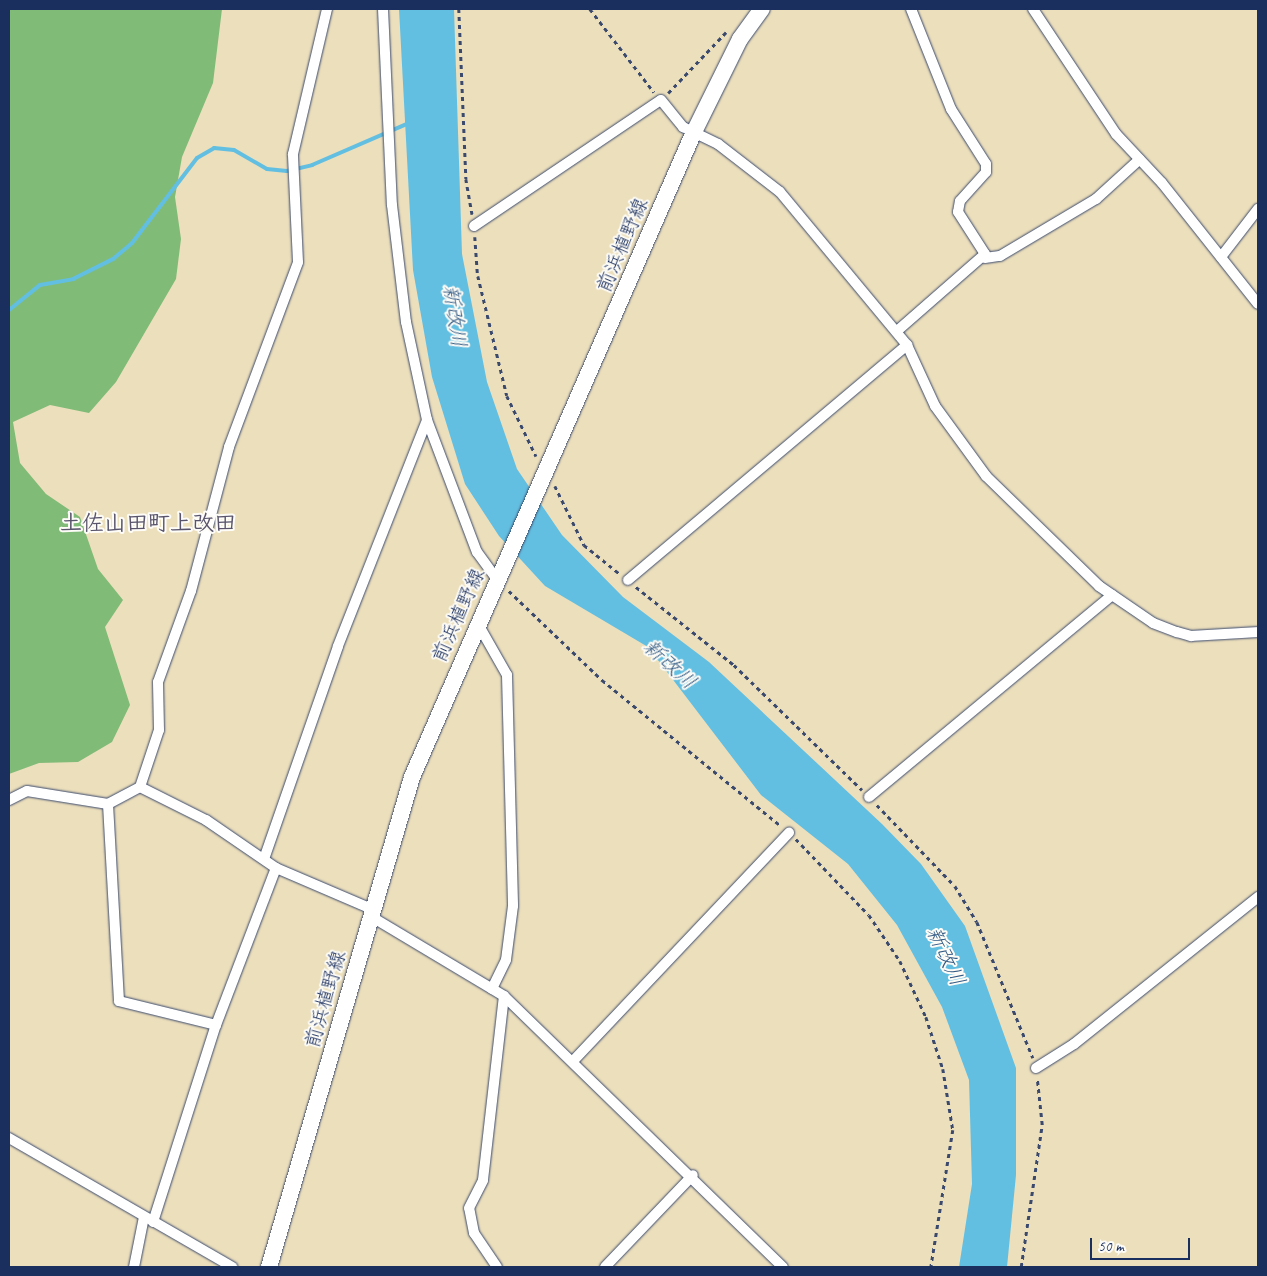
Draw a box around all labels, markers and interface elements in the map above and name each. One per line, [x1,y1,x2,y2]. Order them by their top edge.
street label: 前浜植野線 [591,194,653,296]
water label: 新改川 [438,283,472,349]
district label: 土佐山田町上改田 [60,511,236,537]
street label: 前浜植野線 [427,564,489,666]
water label: 新改川 [638,634,702,694]
water label: 新改川 [921,922,971,990]
street label: 前浜植野線 [300,948,350,1050]
scale bar [1092,1228,1192,1260]
text: 50 m [1098,1237,1124,1256]

